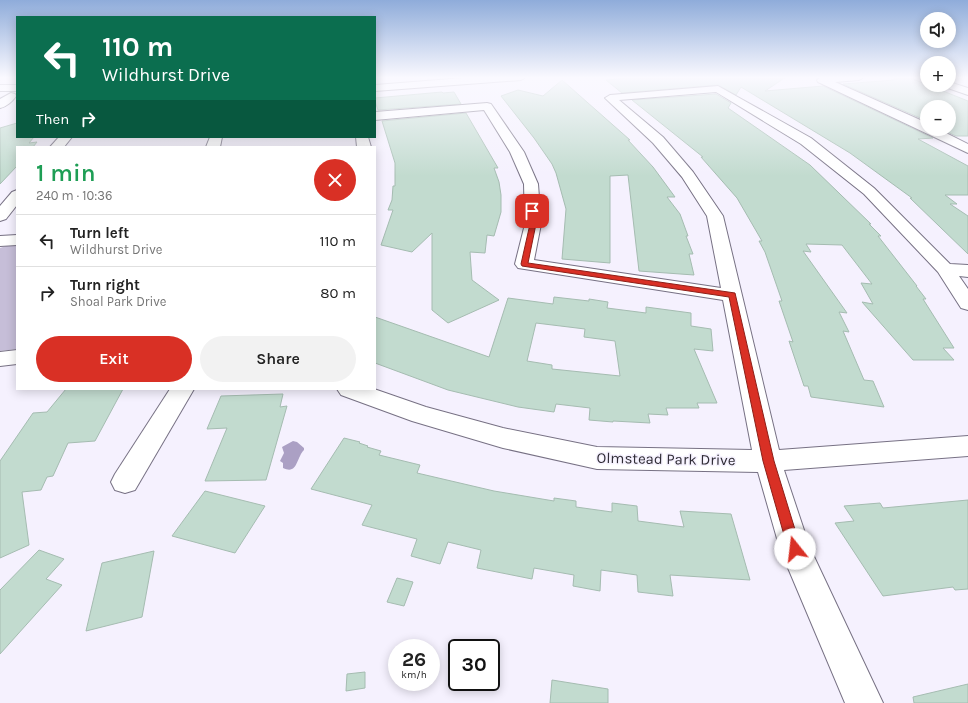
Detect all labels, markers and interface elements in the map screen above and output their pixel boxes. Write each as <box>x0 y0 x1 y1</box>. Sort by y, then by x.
map controls <box>920 12 956 136</box>
button: sound <box>920 12 956 48</box>
text: 110 m <box>102 30 173 63</box>
icon: left <box>36 32 88 84</box>
button: + <box>920 56 956 92</box>
text: Wildhurst Drive <box>102 64 230 86</box>
button: − <box>920 100 956 136</box>
icon: right <box>77 108 99 130</box>
text: Then <box>36 110 69 128</box>
text: 1 min <box>36 159 96 187</box>
button: close <box>314 159 356 201</box>
text: 240 m · 10:36 <box>36 188 112 203</box>
pin <box>515 194 549 228</box>
icon: arrive <box>521 200 543 222</box>
text: Turn left <box>70 224 129 242</box>
icon: left <box>36 230 58 252</box>
text: 110 m <box>320 232 356 250</box>
text: Wildhurst Drive <box>70 242 162 257</box>
text: Turn right <box>70 276 140 294</box>
icon: right <box>36 282 58 304</box>
text: 80 m <box>320 284 356 302</box>
text: Shoal Park Drive <box>70 294 167 309</box>
button: Exit <box>36 336 192 382</box>
button: Share <box>200 336 356 382</box>
street label: Olmstead Park Drive <box>596 449 736 469</box>
position arrow <box>774 528 816 570</box>
speed limit sign: 30 <box>448 639 500 691</box>
text: 26 <box>402 648 426 671</box>
text: km/h <box>401 669 427 681</box>

